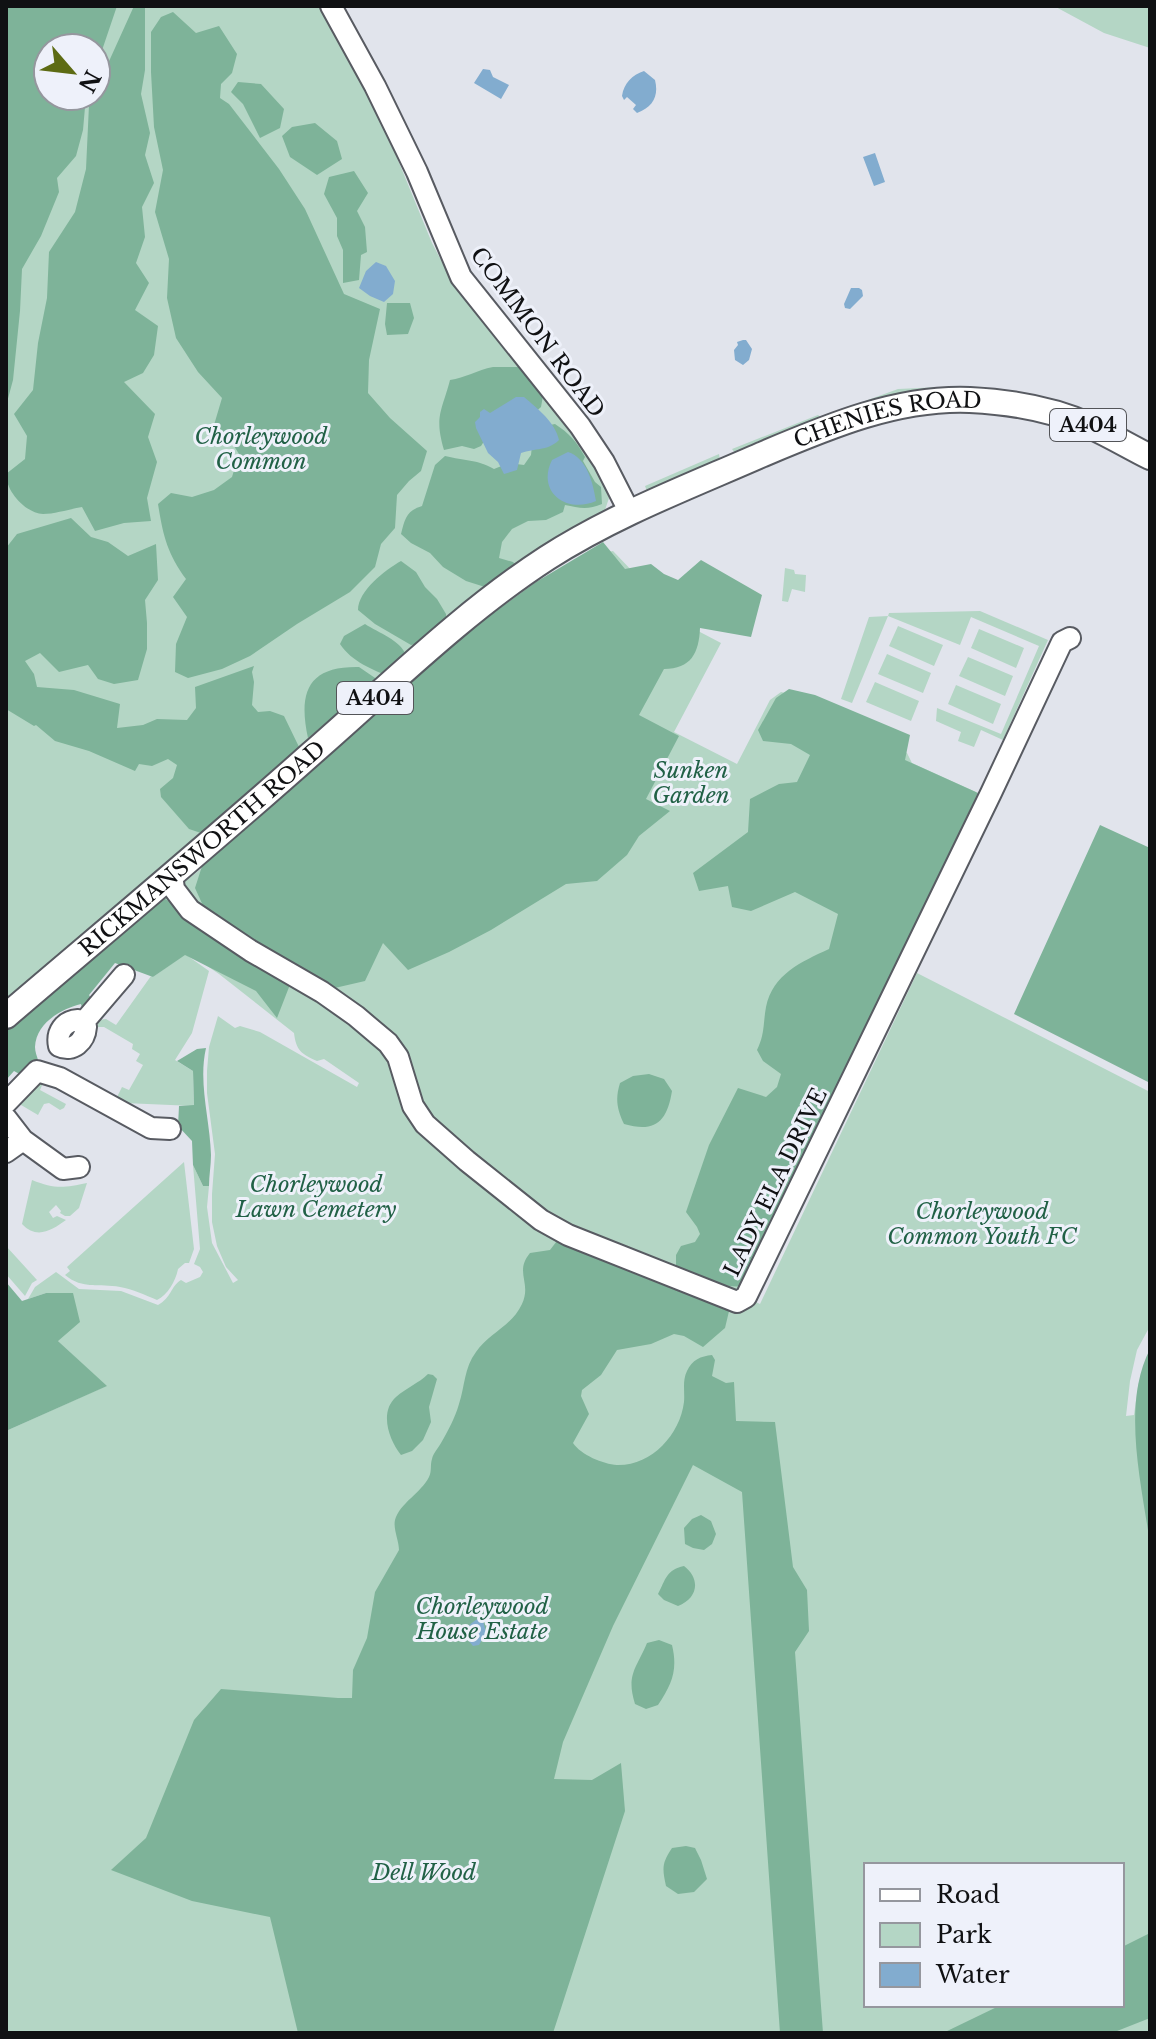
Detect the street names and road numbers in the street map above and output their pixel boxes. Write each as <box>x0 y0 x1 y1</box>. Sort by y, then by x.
street label: COMMON ROAD <box>465 242 610 423</box>
street label: CHENIES ROAD <box>790 387 982 454</box>
road number: A404 <box>1050 409 1126 441</box>
road number: A404 <box>337 682 413 714</box>
street label: RICKMANSWORTH ROAD <box>74 735 331 962</box>
street label: LADY ELA DRIVE <box>718 1084 833 1281</box>

